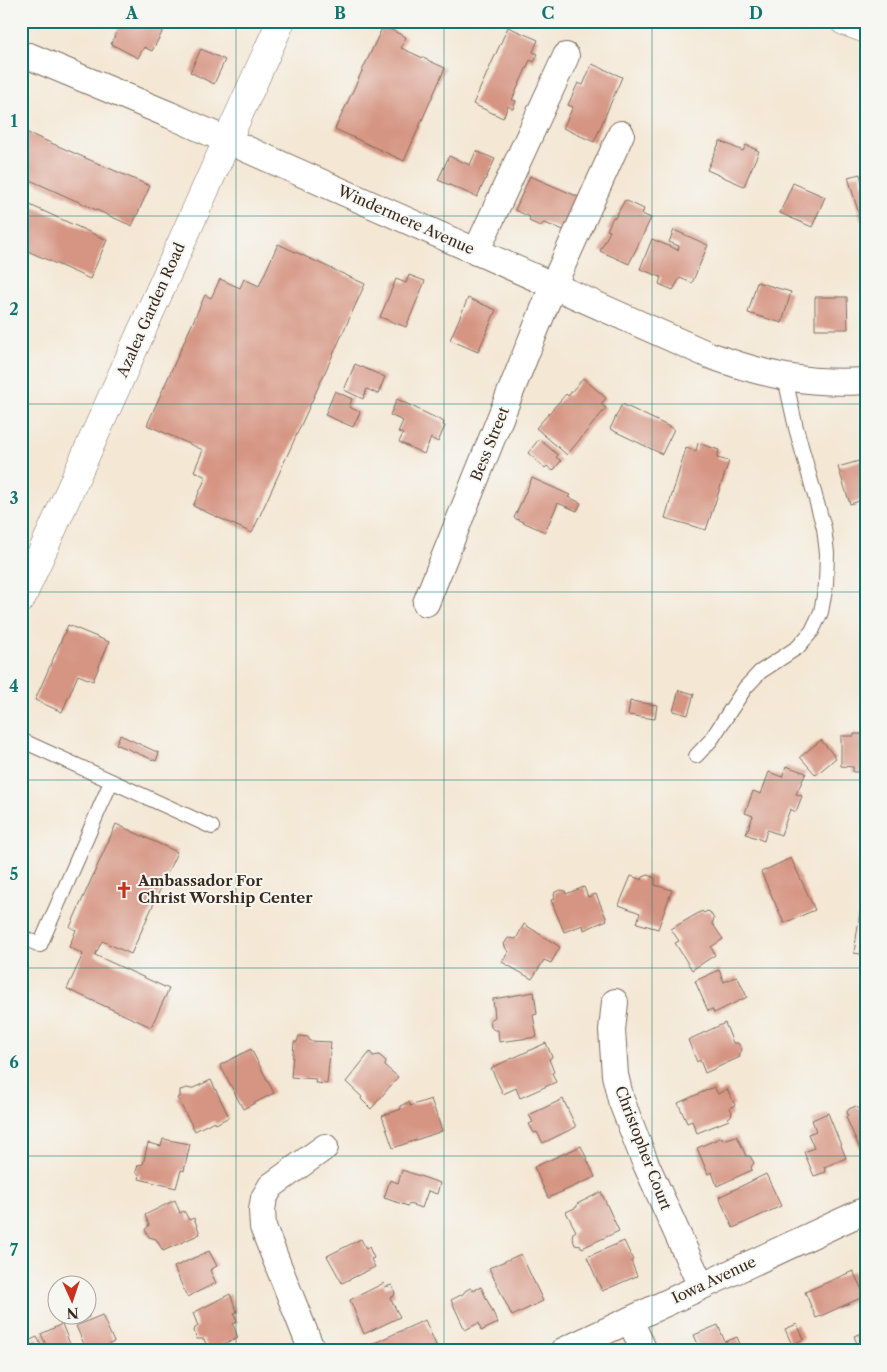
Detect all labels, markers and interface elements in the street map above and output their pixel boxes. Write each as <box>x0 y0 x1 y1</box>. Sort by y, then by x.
text: A <box>125 3 139 23</box>
text: B <box>334 3 346 23</box>
text: C <box>542 3 554 23</box>
text: D <box>749 3 763 23</box>
text: 1 <box>10 111 18 131</box>
street label: Windermere Avenue <box>334 180 478 258</box>
street label: Azalea Garden Road <box>112 239 189 381</box>
text: 2 <box>9 299 19 319</box>
street label: Bess Street <box>466 403 513 484</box>
text: 3 <box>9 488 19 508</box>
text: 4 <box>9 676 19 696</box>
text: 5 <box>10 864 19 884</box>
place label: Ambassador For Christ Worship Center <box>137 871 313 907</box>
church icon: Ambassador For Christ Worship Center <box>114 880 134 900</box>
text: 6 <box>9 1052 19 1072</box>
street label: Christopher Court <box>611 1083 676 1213</box>
text: 7 <box>10 1240 19 1260</box>
street label: Iowa Avenue <box>669 1252 759 1307</box>
north arrow <box>48 1274 98 1324</box>
text: N <box>66 1304 79 1322</box>

